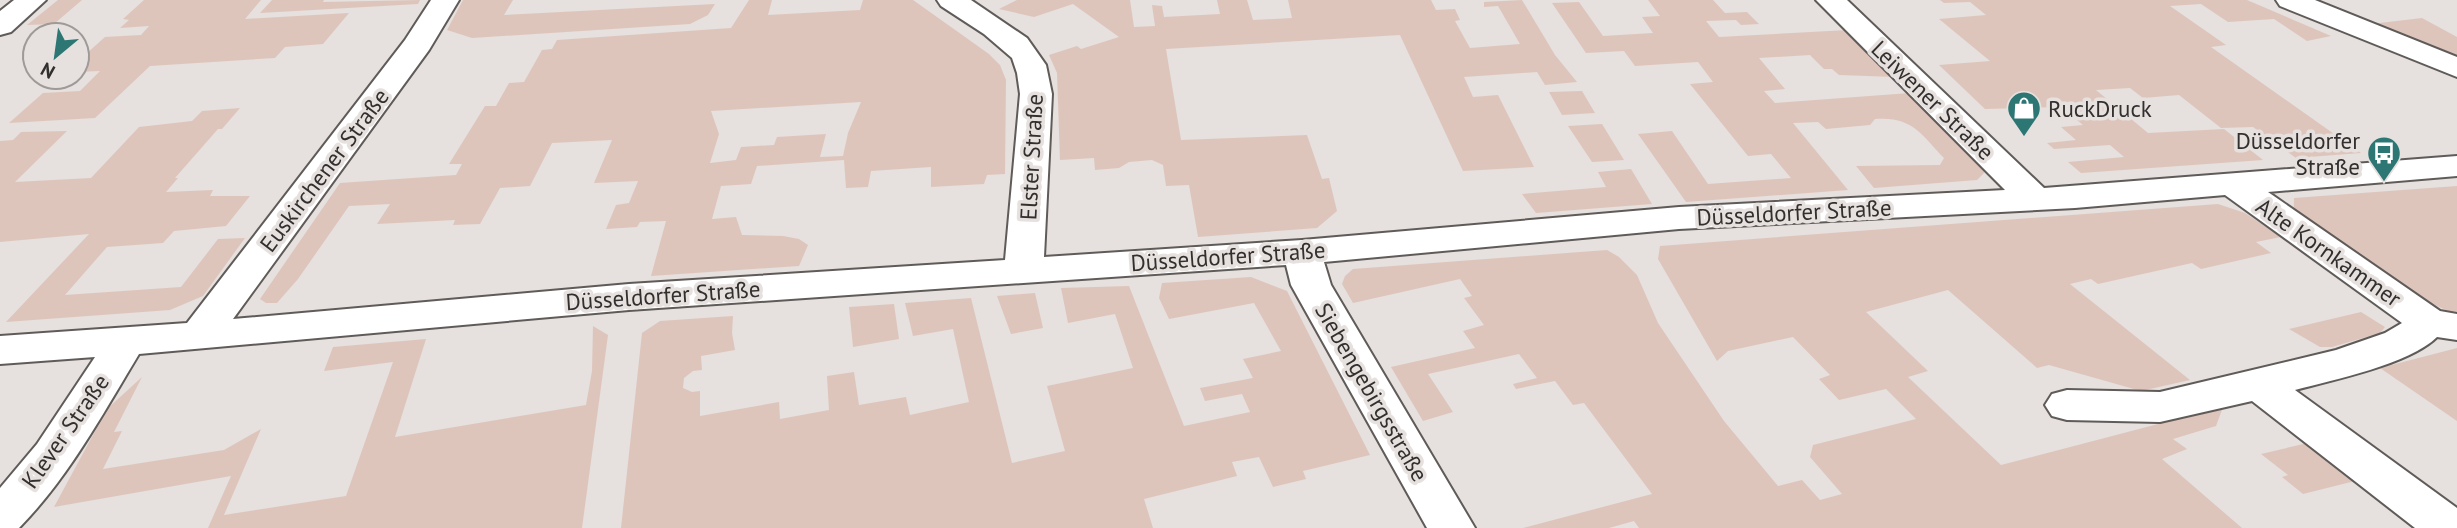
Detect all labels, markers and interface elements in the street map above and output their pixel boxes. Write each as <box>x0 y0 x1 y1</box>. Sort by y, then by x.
north arrow <box>21 21 91 91</box>
street label: Leiwener Straße <box>1866 34 2000 166</box>
text: N <box>36 57 59 84</box>
street label: Euskirchener Straße <box>253 83 395 257</box>
shop icon: RuckDruck <box>2005 89 2043 138</box>
street label: Elster Straße <box>1013 93 1049 221</box>
place label: RuckDruck <box>2048 94 2152 123</box>
place label: Düsseldorfer Straße <box>2236 126 2360 181</box>
bus stop icon: Düsseldorfer Straße <box>2365 134 2403 183</box>
street label: Alte Kornkammer <box>2251 191 2407 313</box>
street label: Düsseldorfer Straße <box>1696 192 1892 232</box>
street label: Düsseldorfer Straße <box>1130 235 1326 277</box>
street label: Düsseldorfer Straße <box>565 274 761 316</box>
street label: Siebengebirgsstraße <box>1309 298 1435 486</box>
street label: Klever Straße <box>15 368 115 494</box>

